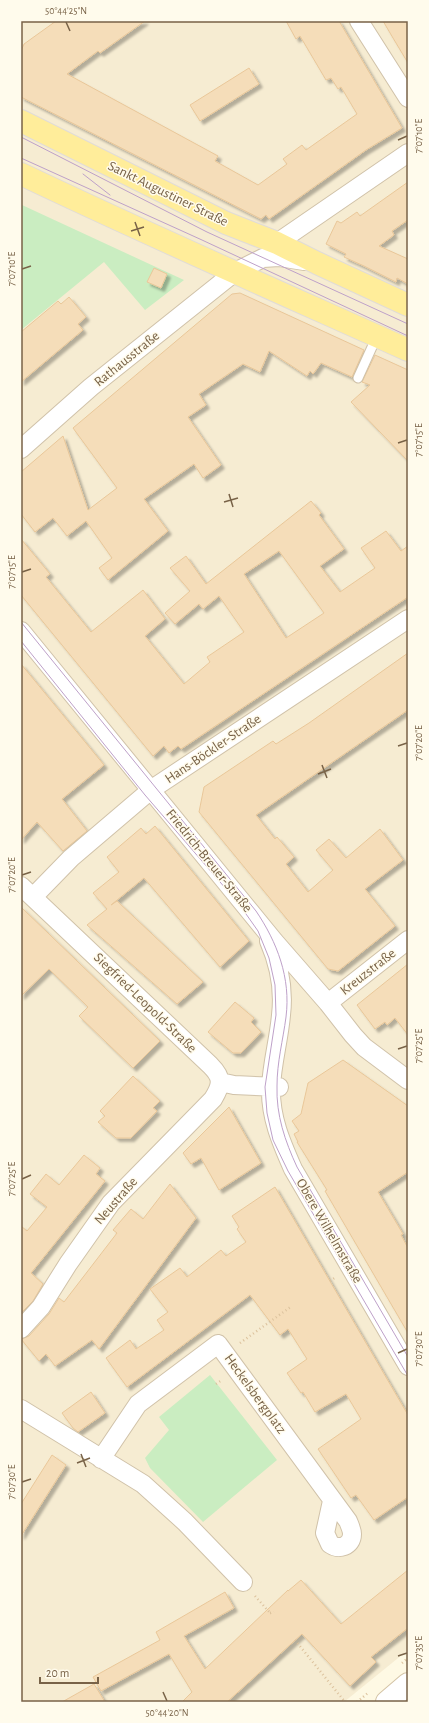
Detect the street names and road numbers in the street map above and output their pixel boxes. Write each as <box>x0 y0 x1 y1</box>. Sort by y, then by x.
street label: Sankt Augustiner Straße <box>106 159 230 229</box>
street label: Rathausstraße <box>92 329 162 389</box>
street label: Hans-Böckler-Straße <box>163 712 263 786</box>
street label: Friedrich-Breuer-Straße <box>163 807 255 915</box>
street label: Kreuzstraße <box>338 946 398 998</box>
street label: Siegfried-Leopold-Straße <box>91 950 199 1056</box>
street label: Neustraße <box>92 1175 140 1227</box>
street label: Obere Wilhelmstraße <box>293 1176 365 1286</box>
street label: Heckelsbergplatz <box>222 1352 289 1437</box>

